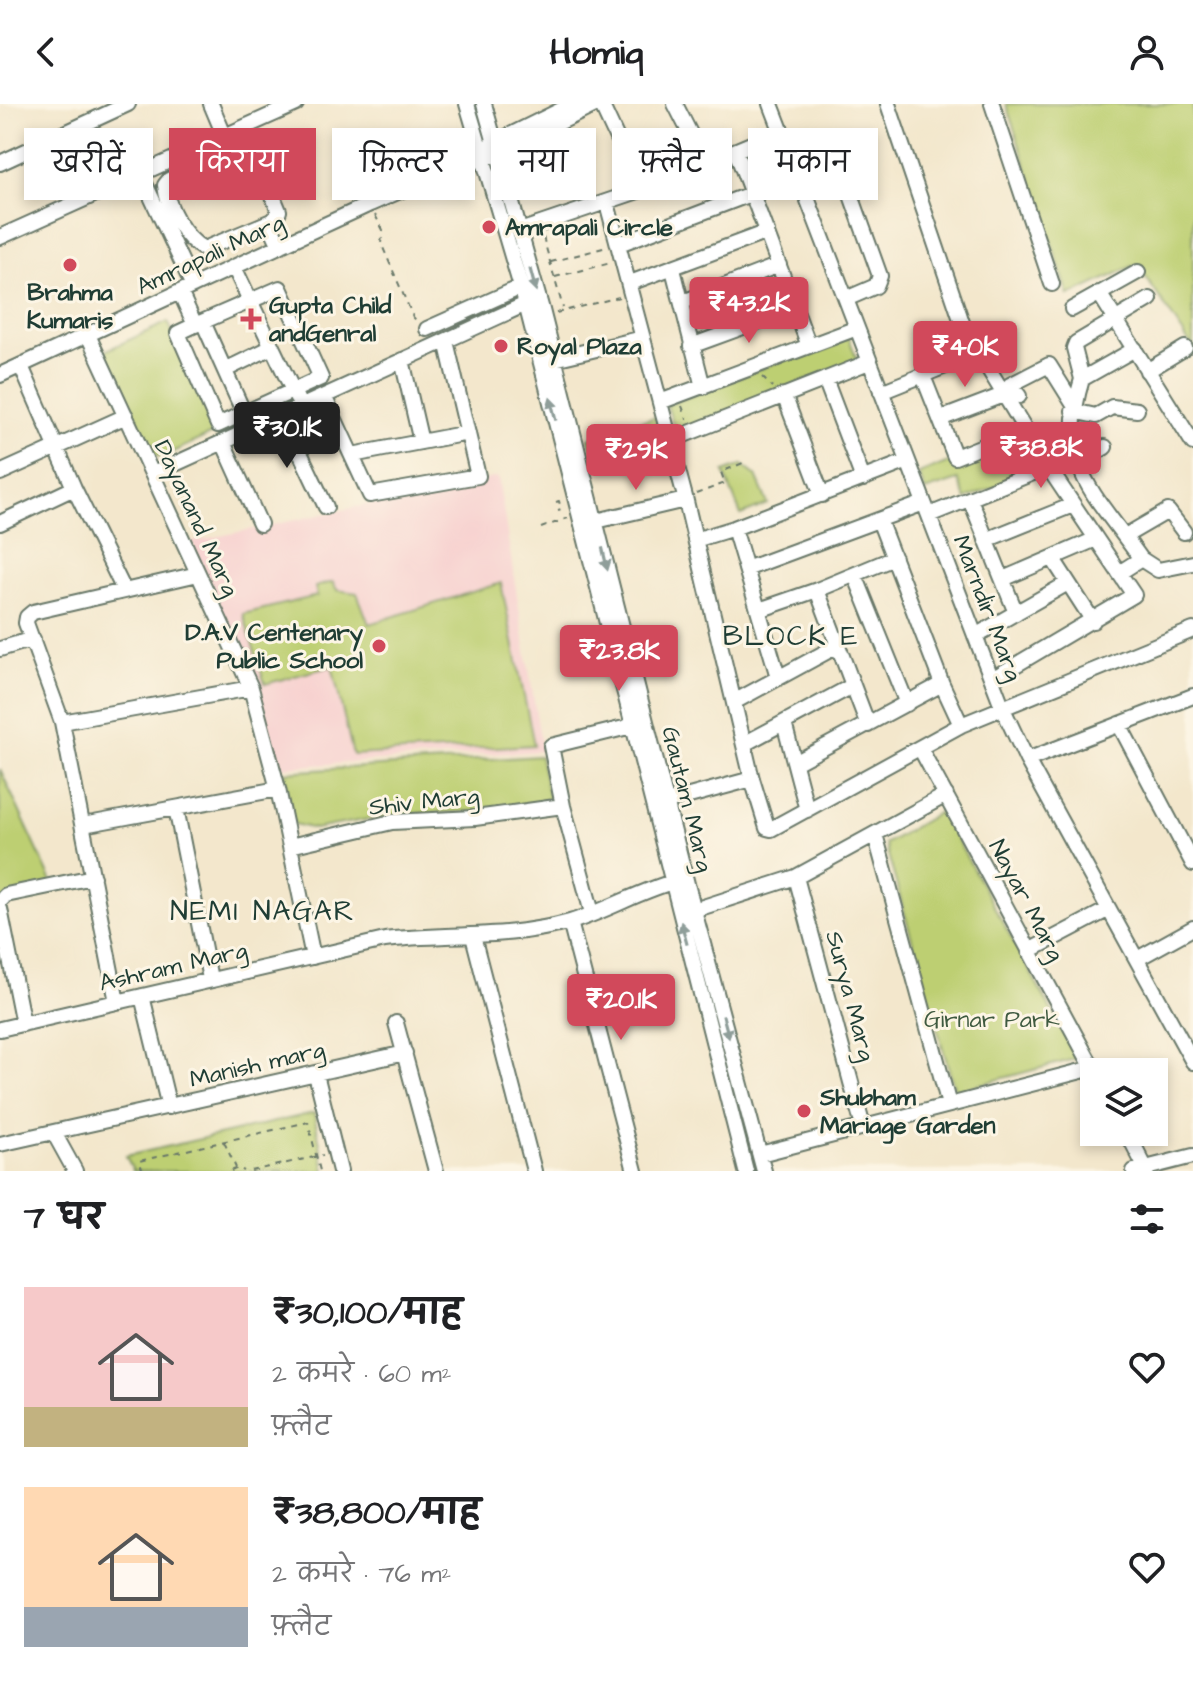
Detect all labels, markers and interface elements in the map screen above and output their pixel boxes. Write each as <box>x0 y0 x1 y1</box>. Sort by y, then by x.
text: Homiq <box>549 27 644 78</box>
icon: back <box>24 30 68 74</box>
icon: person <box>1125 30 1169 74</box>
chip: खरीदें <box>24 128 153 200</box>
chip: किराया <box>169 128 316 200</box>
chip: फ़िल्टर <box>332 128 475 200</box>
chip: नया <box>491 128 596 200</box>
chip: फ़्लैट <box>612 128 732 200</box>
chip: मकान <box>748 128 878 200</box>
street label: Amrapali Marg <box>131 206 290 305</box>
place label: Amrapali Circle <box>505 211 673 245</box>
marker: Amrapali Circle <box>480 218 498 236</box>
marker: Brahma Kumaris <box>61 256 79 274</box>
one-way arrow <box>528 267 540 292</box>
place label: Brahma Kumaris <box>27 276 113 338</box>
pin: ₹43.2K <box>684 277 814 345</box>
text: ₹43.2K <box>707 285 791 321</box>
place label: Gupta Child andGenral <box>268 289 392 351</box>
marker: Gupta Child andGenral <box>240 308 262 330</box>
pin: ₹40K <box>918 321 1012 389</box>
text: ₹40K <box>931 329 999 365</box>
place label: Royal Plaza <box>517 330 643 366</box>
marker: Royal Plaza <box>492 337 510 355</box>
one-way arrow <box>546 396 558 421</box>
pin: ₹30.1K <box>222 402 352 470</box>
text: ₹30.1K <box>252 410 322 446</box>
pin: ₹38.8K <box>976 422 1106 490</box>
pin: ₹29K <box>589 424 683 492</box>
text: ₹38.8K <box>999 430 1083 466</box>
text: ₹29K <box>604 432 668 468</box>
street label: Dayanand Marg <box>144 435 247 603</box>
street label: Marndir Marg <box>943 530 1030 687</box>
one-way arrow <box>599 546 611 571</box>
place label: D.A.V Centenary Public School <box>185 616 364 678</box>
district label: BLOCK E <box>723 617 859 656</box>
pin: ₹23.8K <box>554 625 684 693</box>
text: ₹23.8K <box>578 633 660 669</box>
marker: D.A.V Centenary Public School <box>370 637 388 655</box>
street label: Gautam Marg <box>652 723 722 876</box>
street label: Shiv Marg <box>367 779 481 826</box>
street label: Nayar Marg <box>979 834 1072 968</box>
district label: NEMI NAGAR <box>170 892 356 931</box>
one-way arrow <box>677 920 689 945</box>
street label: Surya Marg <box>815 927 884 1065</box>
street label: Ashram Marg <box>96 933 251 1001</box>
pin: ₹20.1K <box>556 974 686 1042</box>
text: ₹20.1K <box>585 982 657 1018</box>
park label: Girnar Park <box>924 1003 1060 1037</box>
one-way arrow <box>720 1015 732 1040</box>
street label: Manish marg <box>186 1033 328 1098</box>
map controls <box>1080 1058 1168 1146</box>
button: layers <box>1080 1058 1168 1146</box>
place label: Shubham Mariage Garden <box>819 1081 995 1144</box>
marker: Shubham Mariage Garden <box>795 1102 813 1120</box>
text: 7 घर <box>24 1194 104 1242</box>
icon: filters <box>1125 1197 1169 1241</box>
text: ₹30,100/माह <box>272 1289 463 1337</box>
icon: home <box>88 1319 184 1415</box>
icon: heart <box>1125 1345 1169 1389</box>
text: 2 कमरे · 60 m² <box>272 1356 452 1392</box>
text: फ़्लैट <box>272 1409 331 1445</box>
text: ₹38,800/माह <box>272 1489 481 1537</box>
icon: home <box>88 1519 184 1615</box>
icon: heart <box>1125 1545 1169 1589</box>
text: 2 कमरे · 76 m² <box>272 1556 451 1592</box>
text: फ़्लैट <box>272 1609 331 1645</box>

